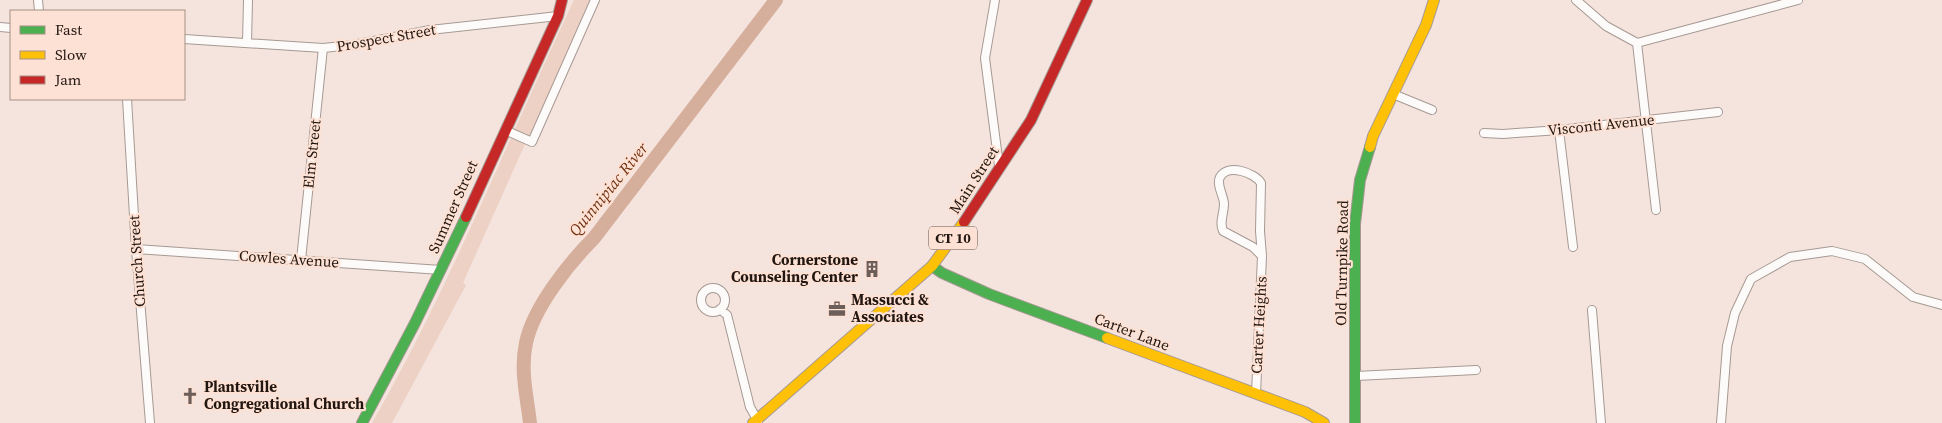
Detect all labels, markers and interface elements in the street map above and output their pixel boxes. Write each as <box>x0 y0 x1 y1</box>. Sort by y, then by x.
legend <box>10 10 185 100</box>
street label: Prospect Street <box>335 18 437 57</box>
text: Fast <box>55 19 82 40</box>
text: Slow <box>55 44 87 65</box>
text: Jam <box>54 69 82 90</box>
street label: Visconti Avenue <box>1546 108 1656 141</box>
street label: Elm Street <box>297 118 326 190</box>
water label: Quinnipiac River <box>563 137 653 240</box>
street label: Main Street <box>944 142 1003 218</box>
street label: Summer Street <box>423 157 482 257</box>
street label: Old Turnpike Road <box>1330 199 1353 326</box>
street label: Church Street <box>123 214 150 308</box>
road number: CT 10 <box>929 227 977 250</box>
street label: Cowles Avenue <box>238 245 340 272</box>
place label: Cornerstone Counseling Center <box>731 249 858 287</box>
building icon: Cornerstone Counseling Center <box>862 259 882 279</box>
street label: Carter Heights <box>1245 276 1272 374</box>
place label: Massucci & Associates <box>851 289 929 327</box>
office icon: Massucci & Associates <box>827 299 847 319</box>
street label: Carter Lane <box>1091 308 1173 356</box>
place label: Plantsville Congregational Church <box>204 376 364 414</box>
church icon: Plantsville Congregational Church <box>180 386 200 406</box>

